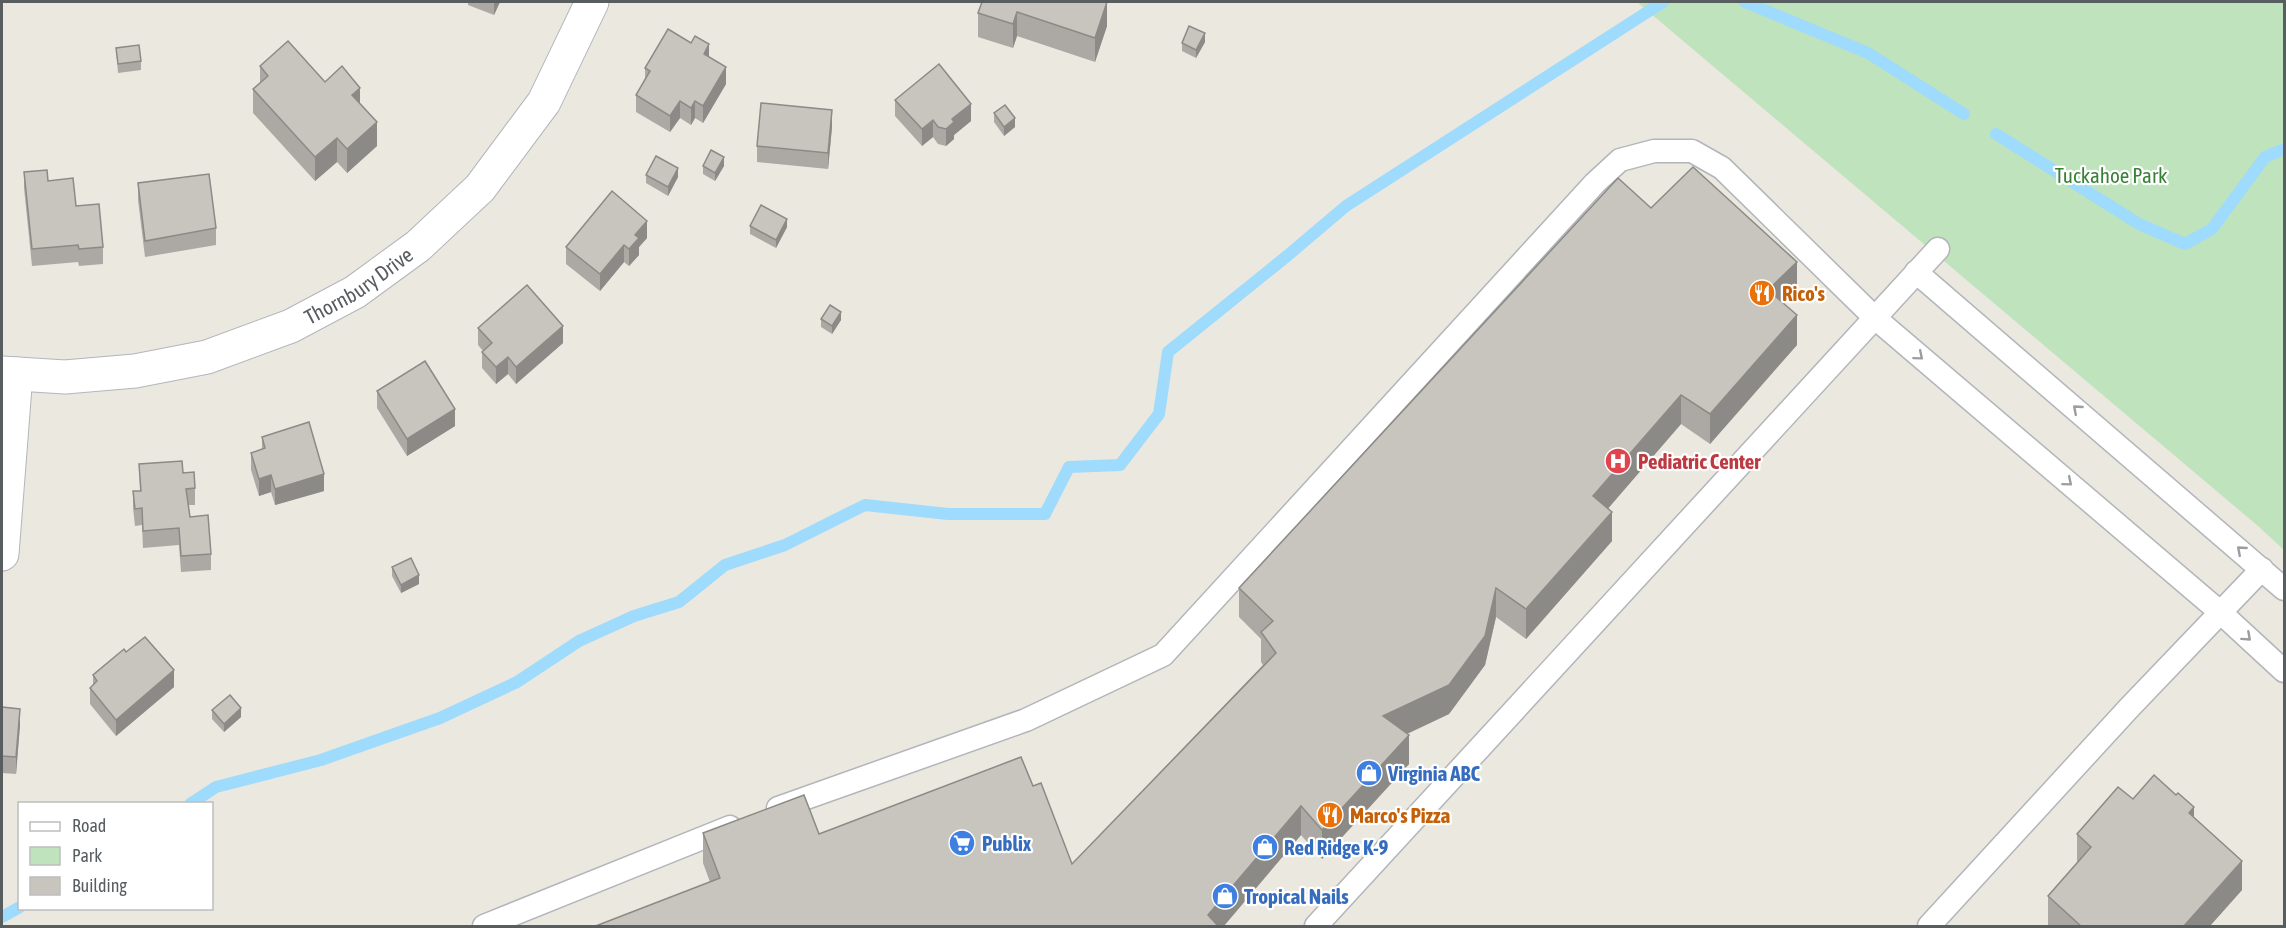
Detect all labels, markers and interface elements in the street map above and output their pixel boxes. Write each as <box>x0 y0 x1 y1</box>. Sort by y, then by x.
park label: Tuckahoe Park <box>2055 163 2167 187</box>
street label: Thornbury Drive <box>300 242 417 329</box>
restaurant icon: Rico's <box>1747 278 1777 308</box>
place label: Rico's <box>1782 281 1826 305</box>
one-way arrow <box>1912 349 1923 360</box>
one-way arrow <box>2073 406 2084 417</box>
hospital icon: Pediatric Center <box>1603 446 1633 476</box>
place label: Pediatric Center <box>1638 449 1761 473</box>
one-way arrow <box>2061 475 2072 486</box>
one-way arrow <box>2237 546 2248 557</box>
one-way arrow <box>2240 630 2251 641</box>
shop icon: Virginia ABC <box>1354 758 1384 788</box>
place label: Virginia ABC <box>1387 761 1480 785</box>
restaurant icon: Marco's Pizza <box>1315 800 1345 830</box>
legend <box>18 802 213 910</box>
place label: Marco's Pizza <box>1350 803 1451 827</box>
text: Road <box>72 815 106 836</box>
supermarket icon: Publix <box>947 828 977 858</box>
place label: Publix <box>982 831 1032 855</box>
shop icon: Red Ridge K-9 <box>1250 832 1280 862</box>
place label: Red Ridge K-9 <box>1284 835 1389 859</box>
text: Park <box>72 845 102 866</box>
text: Building <box>72 875 127 896</box>
shop icon: Tropical Nails <box>1210 881 1240 911</box>
place label: Tropical Nails <box>1244 884 1349 908</box>

